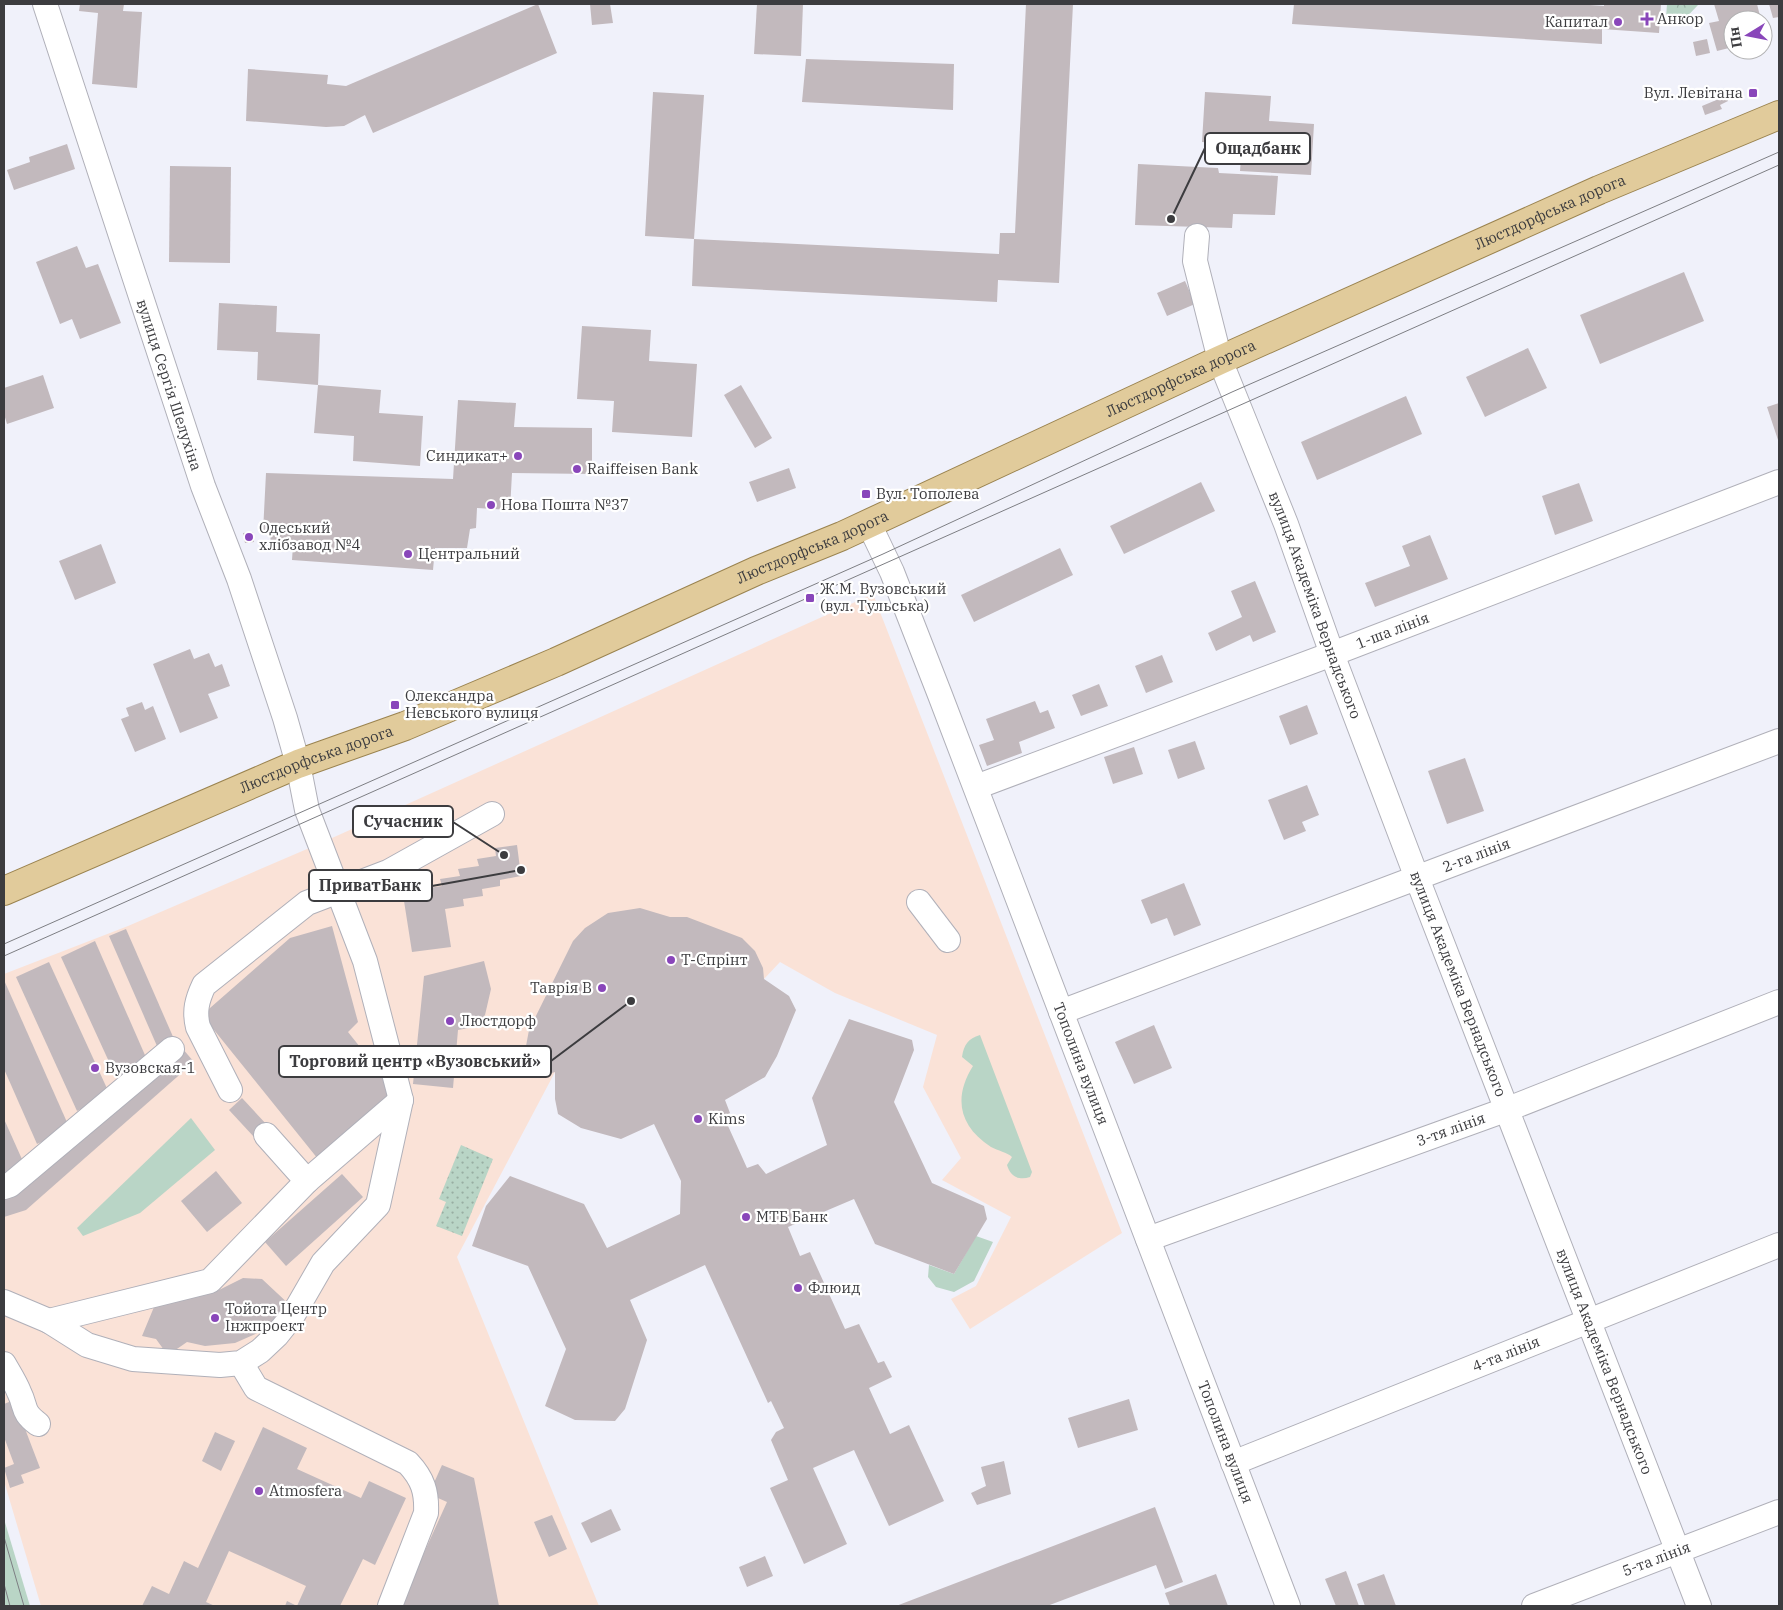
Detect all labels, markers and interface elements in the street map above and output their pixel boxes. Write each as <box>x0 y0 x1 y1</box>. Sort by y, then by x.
place label: Анкор <box>1657 9 1703 28</box>
north arrow <box>1723 10 1773 60</box>
place label: Капитал <box>1545 12 1608 31</box>
marker: Анкор <box>1641 13 1653 25</box>
marker: Капитал <box>1612 16 1624 28</box>
text: Пн <box>1725 25 1746 49</box>
place label: Вул. Левітана <box>1644 83 1743 102</box>
marker: Вул. Левітана <box>1747 87 1759 99</box>
callout: Ощадбанк <box>1205 133 1310 164</box>
text: Ощадбанк <box>1215 138 1301 158</box>
street label: Люстдорфська дорога <box>1471 170 1628 254</box>
street label: вулиця Сергія Шелухіна <box>133 297 206 473</box>
street label: Люстдорфська дорога <box>1102 335 1259 421</box>
place label: Синдикат+ <box>426 446 508 465</box>
marker: Синдикат+ <box>512 450 524 462</box>
place label: Raiffeisen Bank <box>587 459 698 478</box>
marker: Raiffeisen Bank <box>571 463 583 475</box>
place label: Вул. Тополева <box>876 484 980 503</box>
marker: Вул. Тополева <box>860 488 872 500</box>
street label: вулиця Академіка Вернадського <box>1265 488 1366 721</box>
place label: Нова Пошта №37 <box>501 495 629 514</box>
marker: Нова Пошта №37 <box>485 499 497 511</box>
street label: Люстдорфська дорога <box>733 506 891 588</box>
place label: Одеський хлібзавод №4 <box>259 518 360 554</box>
marker: Одеський хлібзавод №4 <box>243 531 255 543</box>
place label: Центральний <box>418 544 520 563</box>
marker: Центральний <box>402 548 414 560</box>
place label: Ж.М. Вузовський (вул. Тульська) <box>820 579 946 615</box>
marker: Ж.М. Вузовський (вул. Тульська) <box>804 592 816 604</box>
street label: 1-ша лінія <box>1353 608 1432 653</box>
place label: Олександра Невського вулиця <box>405 686 539 722</box>
marker: Олександра Невського вулиця <box>389 699 401 711</box>
street label: Люстдорфська дорога <box>236 721 396 797</box>
callout: Сучасник <box>353 806 453 837</box>
text: Сучасник <box>363 811 443 831</box>
street label: 2-га лінія <box>1440 833 1513 876</box>
street label: вулиця Академіка Вернадського <box>1406 868 1511 1099</box>
callout: ПриватБанк <box>309 870 432 901</box>
text: ПриватБанк <box>319 875 421 895</box>
place label: Т-Спрінт <box>681 950 748 969</box>
marker: Т-Спрінт <box>665 954 677 966</box>
place label: Таврія В <box>530 978 592 997</box>
marker: Таврія В <box>596 982 608 994</box>
street label: Тополина вулиця <box>1049 1000 1113 1128</box>
place label: Люстдорф <box>460 1011 536 1030</box>
marker: Люстдорф <box>444 1015 456 1027</box>
callout: Торговий центр «Вузовський» <box>279 1046 551 1077</box>
text: Торговий центр «Вузовський» <box>289 1051 541 1071</box>
place label: Вузовская-1 <box>105 1058 196 1077</box>
marker: Вузовская-1 <box>89 1062 101 1074</box>
street label: 3-тя лінія <box>1414 1108 1488 1150</box>
place label: Kims <box>708 1109 745 1128</box>
marker: Kims <box>692 1113 704 1125</box>
place label: МТБ Банк <box>756 1207 828 1226</box>
marker: МТБ Банк <box>740 1211 752 1223</box>
street label: вулиця Академіка Вернадського <box>1552 1246 1657 1477</box>
place label: Флюид <box>808 1278 860 1297</box>
marker: Флюид <box>792 1282 804 1294</box>
place label: Тойота Центр Інжпроект <box>225 1299 327 1335</box>
marker: Тойота Центр Інжпроект <box>209 1312 221 1324</box>
street label: 4-та лінія <box>1469 1331 1543 1376</box>
street label: Тополина вулиця <box>1194 1378 1258 1506</box>
place label: Atmosfera <box>269 1481 342 1500</box>
marker: Atmosfera <box>253 1485 265 1497</box>
street label: 5-та лінія <box>1619 1537 1693 1580</box>

